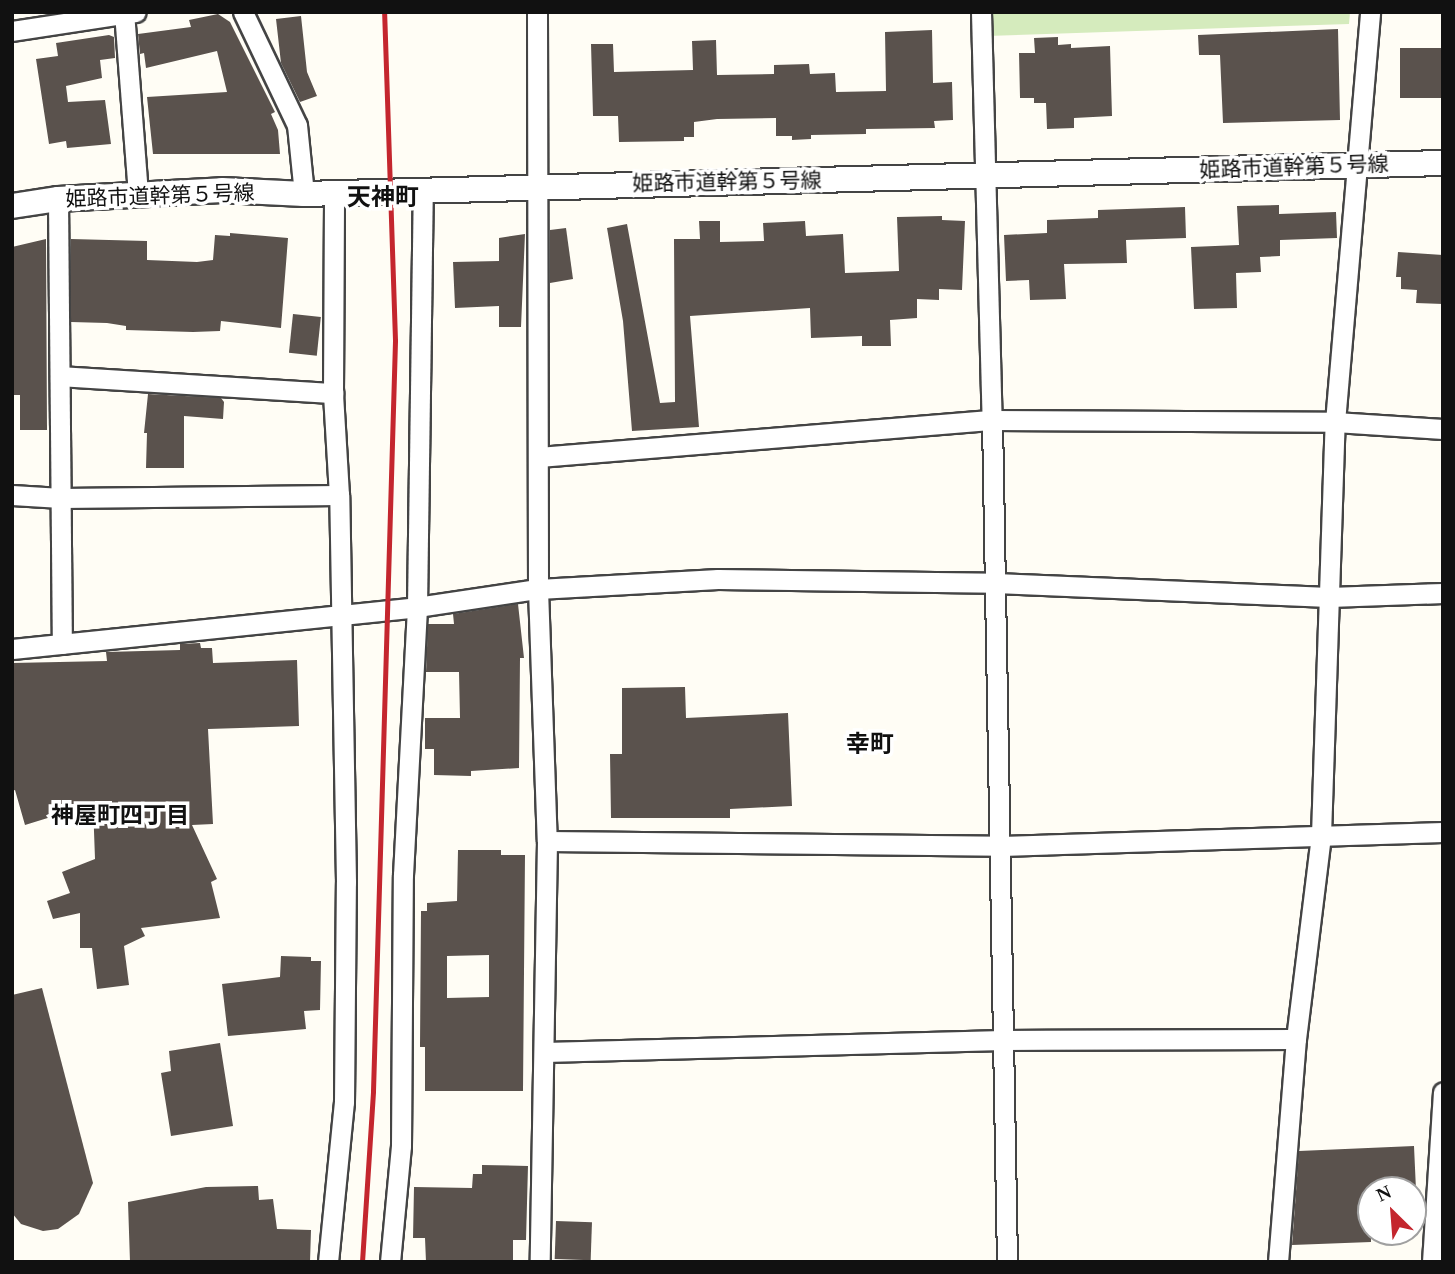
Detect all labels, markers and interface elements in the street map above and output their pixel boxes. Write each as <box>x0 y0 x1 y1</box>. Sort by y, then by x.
street label: 姫路市道幹第５号線 <box>1199 151 1389 183</box>
street label: 姫路市道幹第５号線 <box>632 168 822 196</box>
street label: 姫路市道幹第５号線 <box>65 180 255 212</box>
district label: 天神町 <box>347 184 419 212</box>
district label: 幸町 <box>846 731 894 759</box>
district label: 神屋町四丁目 <box>51 802 189 830</box>
north arrow <box>1357 1176 1427 1246</box>
text: N <box>1373 1181 1394 1206</box>

